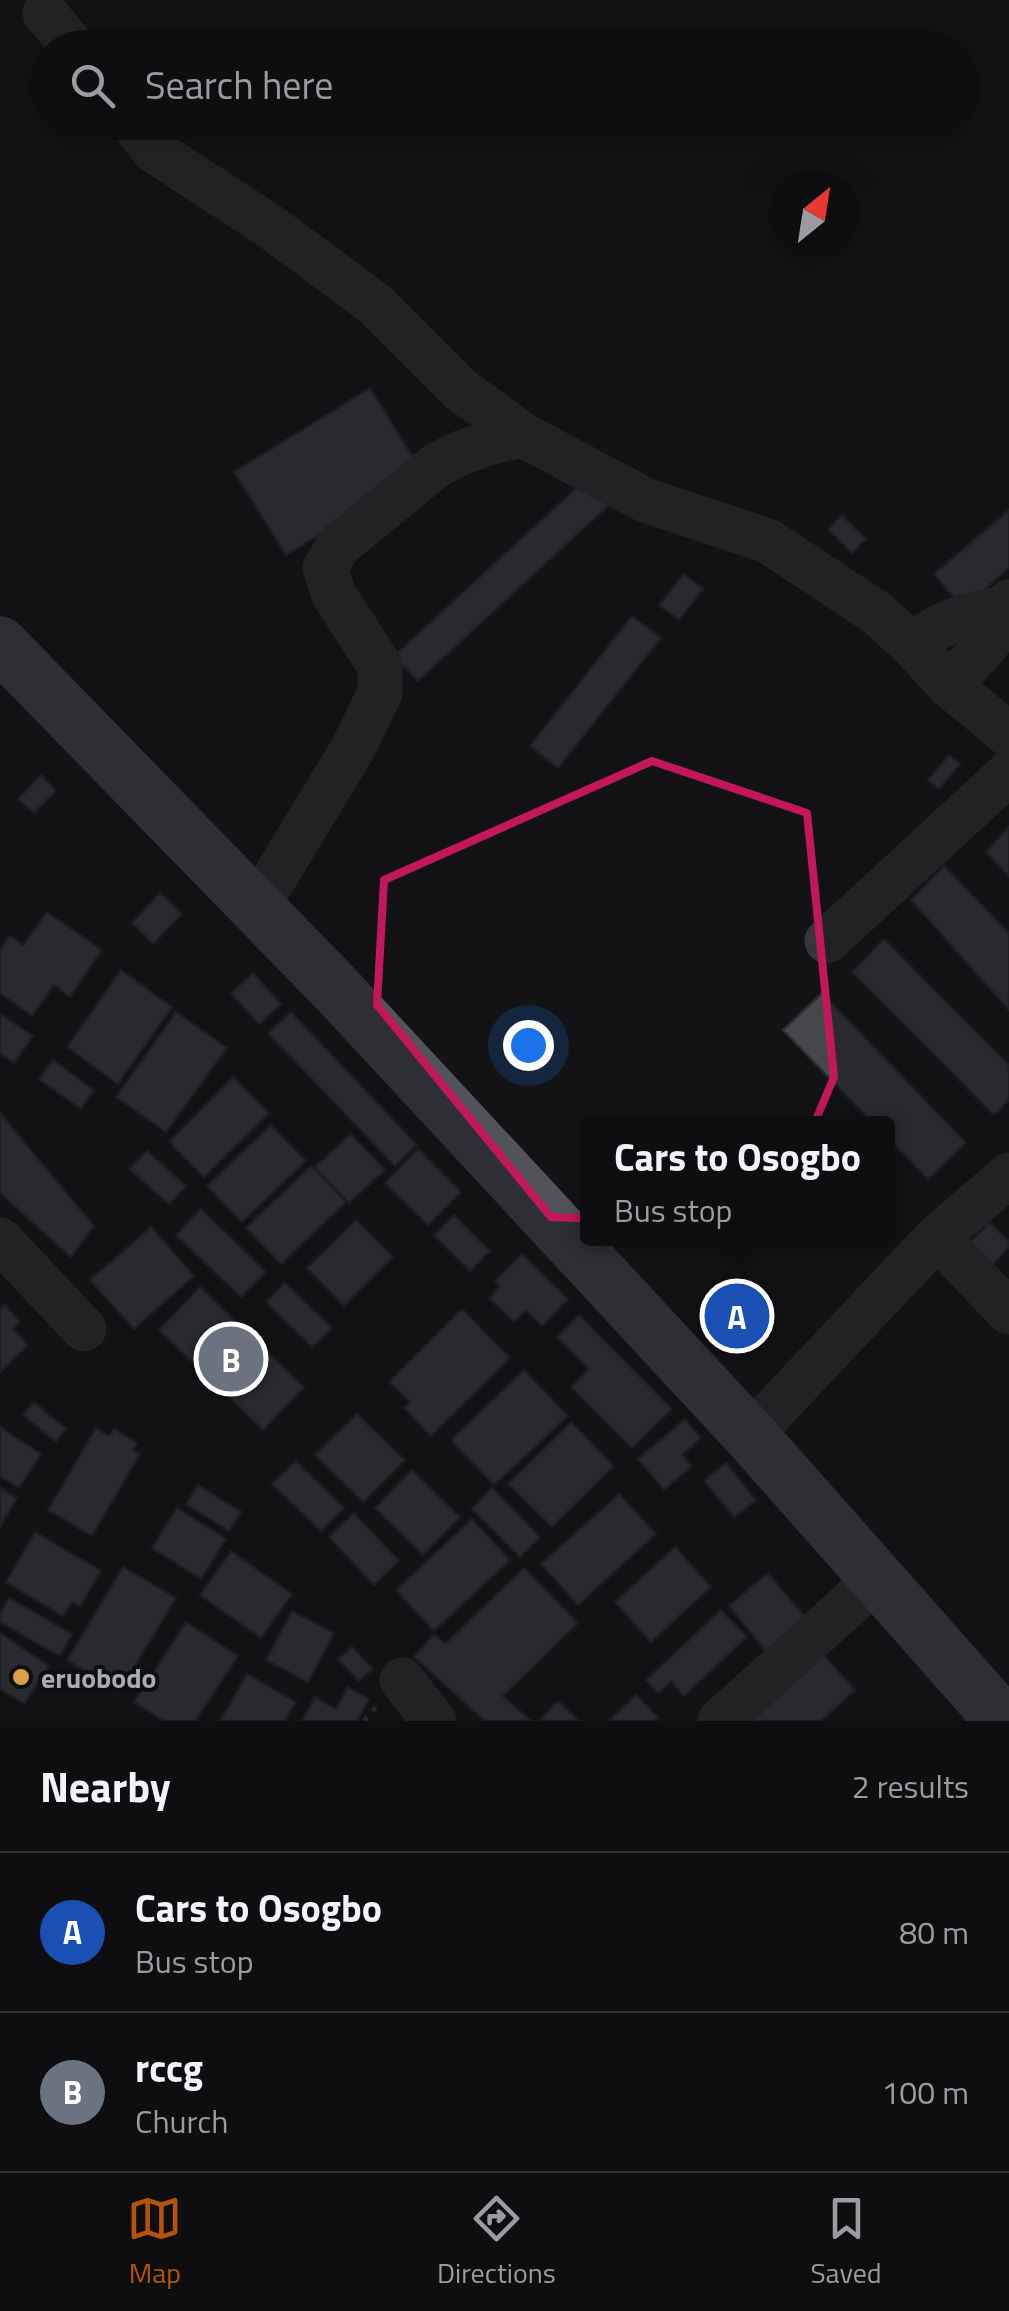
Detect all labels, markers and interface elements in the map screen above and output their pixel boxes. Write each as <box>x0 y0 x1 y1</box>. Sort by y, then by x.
search box <box>30 30 979 140</box>
text: Search here <box>145 56 333 114</box>
icon: search <box>65 58 120 113</box>
north arrow <box>769 170 859 260</box>
your location <box>503 1020 554 1071</box>
popup <box>580 1116 895 1246</box>
text: Cars to Osogbo <box>614 1128 861 1186</box>
text: Bus stop <box>614 1186 732 1234</box>
pin: A <box>704 1278 770 1354</box>
pin: B <box>198 1322 264 1396</box>
place label: eruobodo <box>41 1656 156 1699</box>
marker: eruobodo <box>10 1666 32 1688</box>
text: Nearby <box>40 1754 171 1818</box>
text: 2 results <box>852 1762 969 1810</box>
text: Cars to Osogbo <box>135 1879 382 1937</box>
text: A <box>63 1908 82 1956</box>
text: 80 m <box>899 1908 969 1956</box>
text: Bus stop <box>135 1937 254 1985</box>
text: rccg <box>135 2039 203 2097</box>
text: B <box>63 2068 82 2116</box>
text: 100 m <box>881 2068 969 2116</box>
text: Church <box>135 2097 228 2145</box>
tab: Map <box>127 2191 182 2294</box>
tab: Directions <box>437 2191 556 2294</box>
tab: Saved <box>810 2191 882 2294</box>

